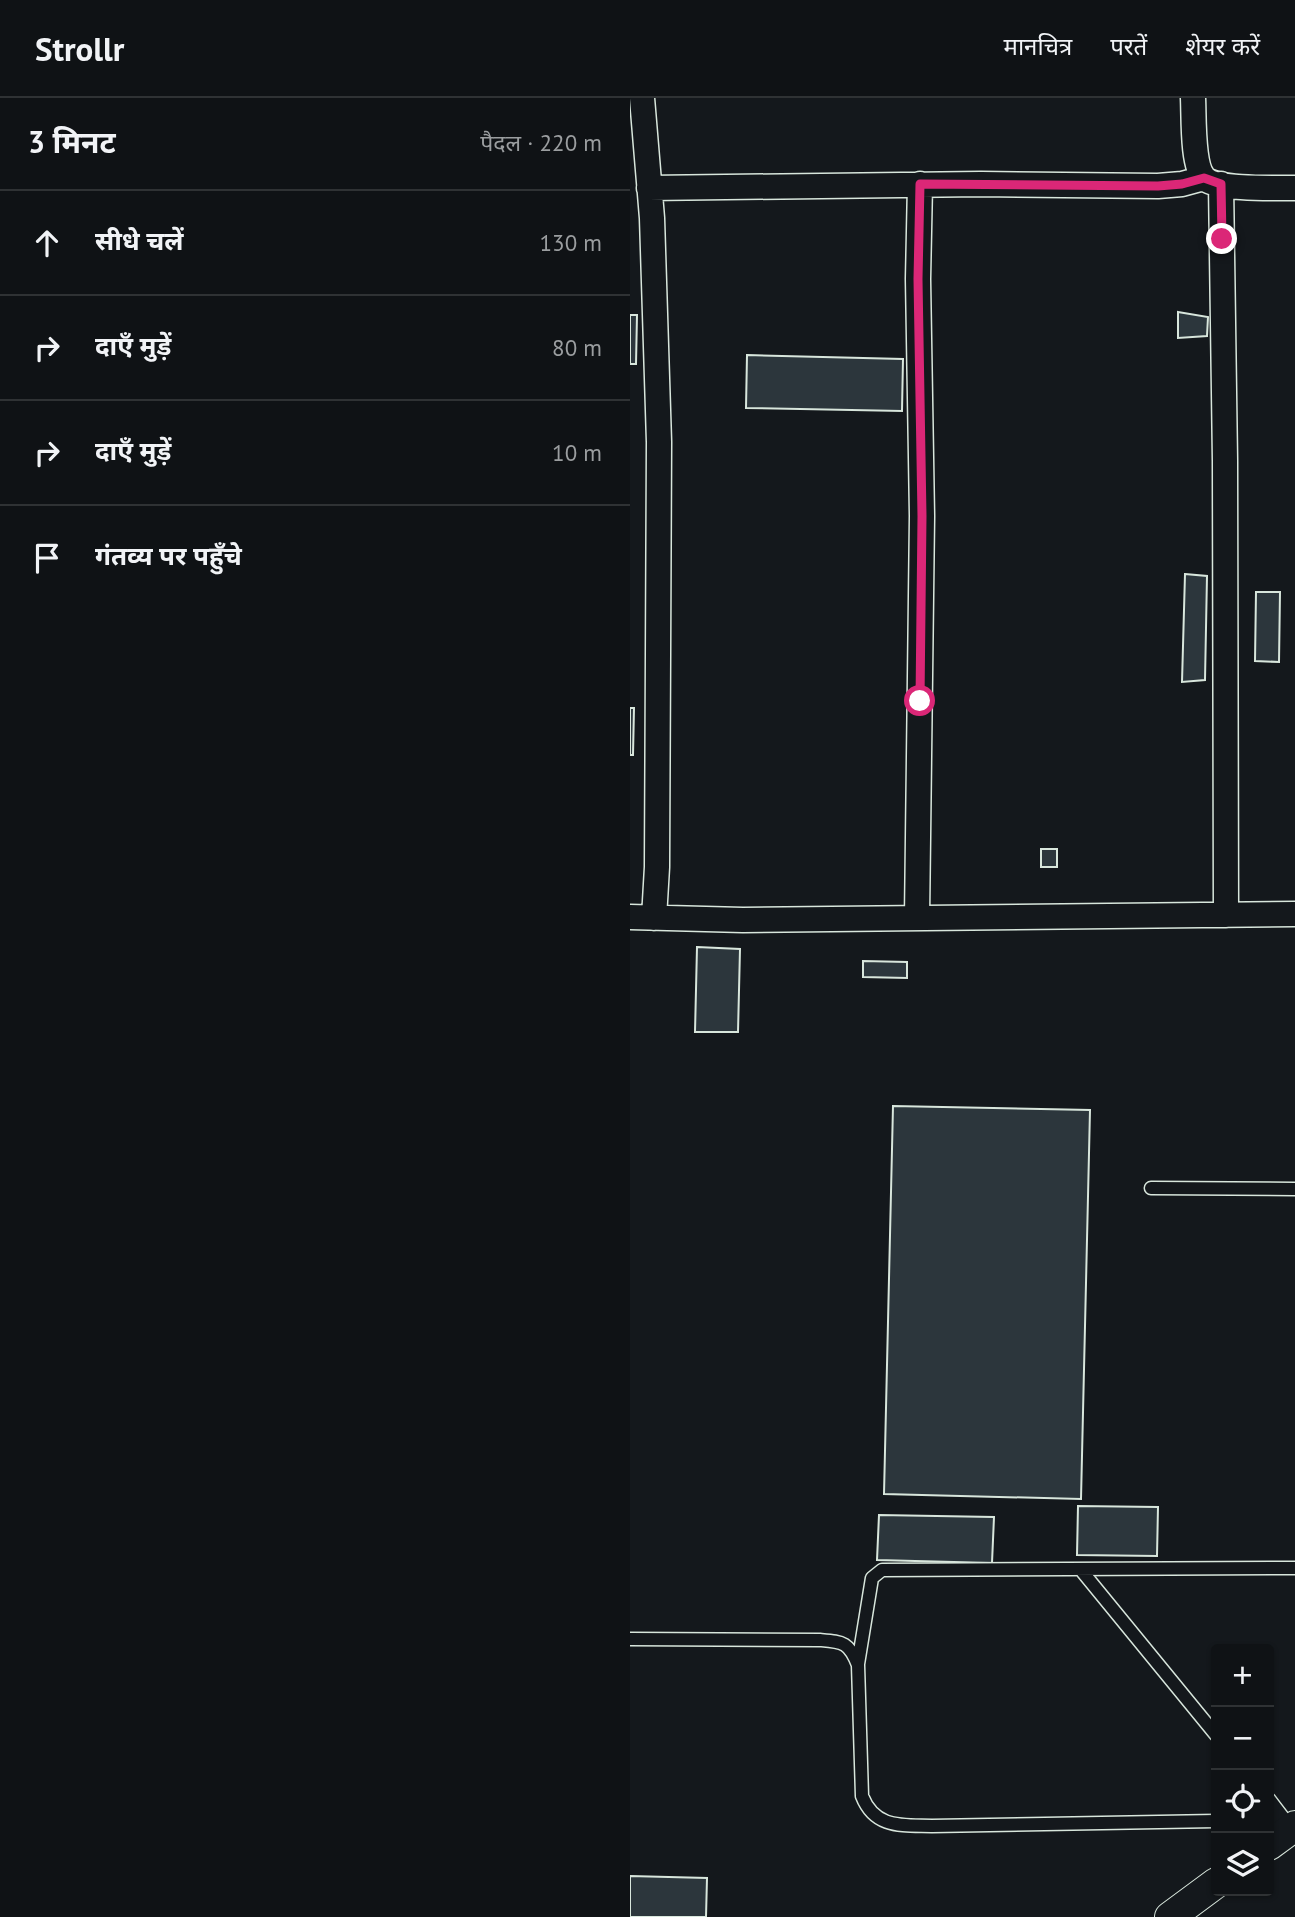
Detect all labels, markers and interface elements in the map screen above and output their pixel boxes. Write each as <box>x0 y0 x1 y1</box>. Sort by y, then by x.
text: Strollr <box>35 27 124 70</box>
text: मानचित्र <box>1004 31 1072 62</box>
text: परतें <box>1110 31 1147 62</box>
text: शेयर करें <box>1185 31 1260 62</box>
text: 3 मिनट <box>28 122 116 161</box>
text: पैदल · 220 m <box>480 128 602 157</box>
route end <box>1206 223 1237 254</box>
icon: ahead <box>28 224 66 262</box>
text: सीधे चलें <box>95 224 184 257</box>
text: 130 m <box>540 228 602 257</box>
icon: right <box>28 329 66 367</box>
text: दाएँ मुड़ें <box>95 329 171 362</box>
text: 80 m <box>552 333 602 362</box>
icon: right <box>28 434 66 472</box>
text: दाएँ मुड़ें <box>95 434 171 467</box>
text: 10 m <box>552 438 602 467</box>
icon: arrive <box>28 539 66 577</box>
text: गंतव्य पर पहुँचे <box>95 539 242 572</box>
route start <box>904 685 935 716</box>
map controls <box>1211 1644 1274 1896</box>
button: + <box>1211 1644 1274 1707</box>
button: − <box>1211 1707 1274 1770</box>
button: locate <box>1211 1770 1274 1833</box>
button: layers <box>1211 1833 1274 1896</box>

